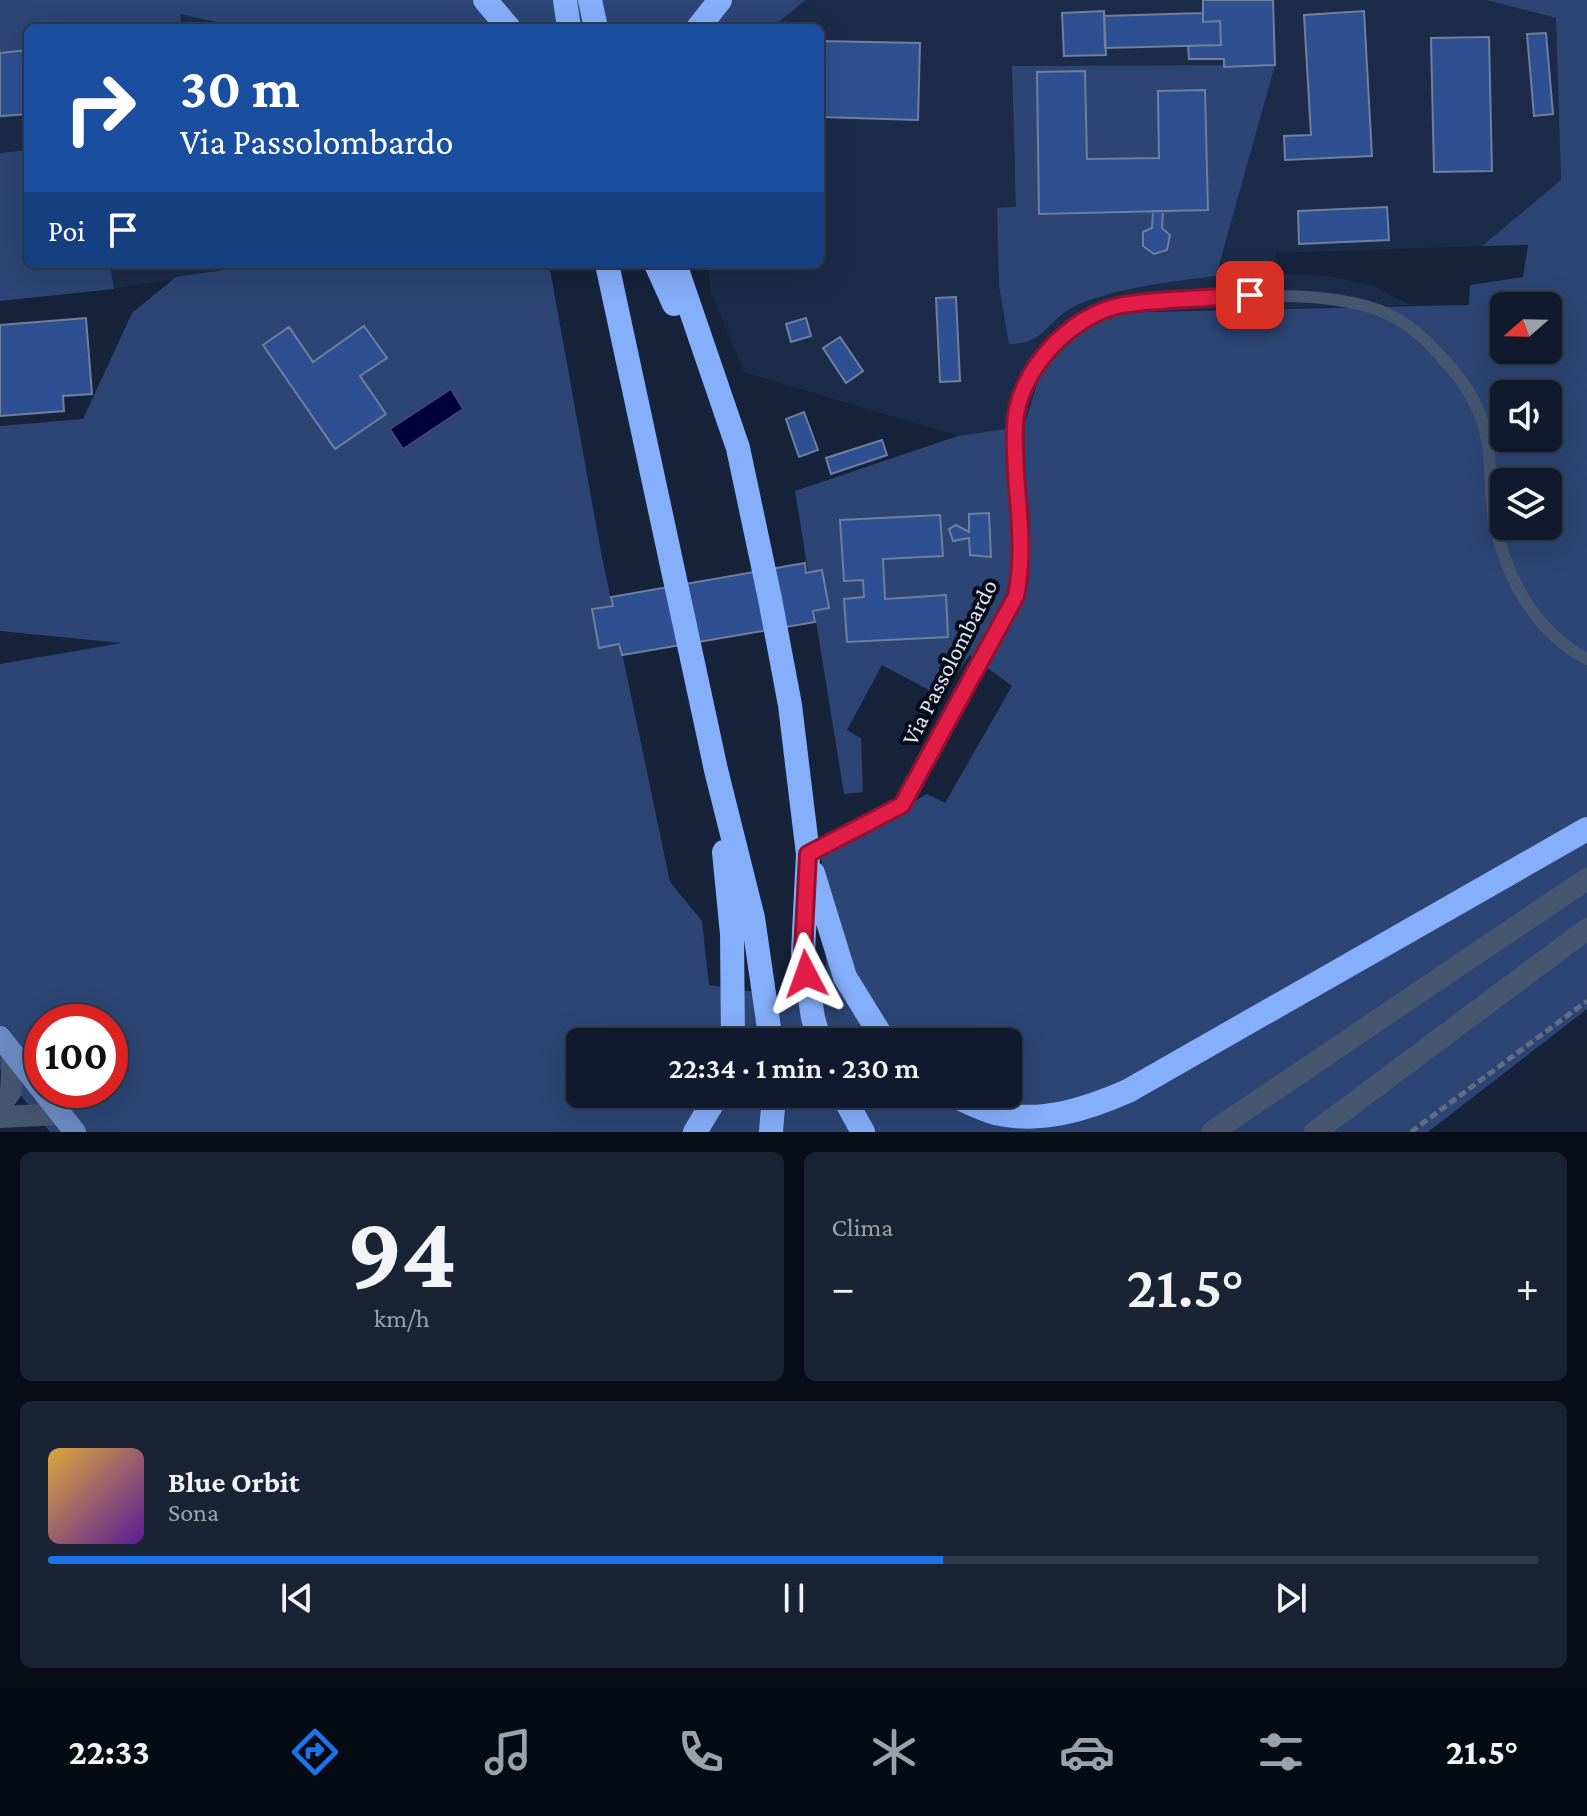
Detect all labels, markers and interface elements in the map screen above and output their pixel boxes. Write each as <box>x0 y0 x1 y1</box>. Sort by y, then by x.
icon: right <box>48 56 152 160</box>
text: 30 m <box>180 57 300 119</box>
text: Via Passolombardo <box>180 122 453 162</box>
icon: arrive <box>101 208 145 252</box>
text: Poi <box>48 214 85 247</box>
pin <box>1216 261 1284 329</box>
icon: arrive <box>1228 273 1272 317</box>
north arrow <box>1490 292 1562 364</box>
map controls <box>1490 292 1562 540</box>
button: sound <box>1490 380 1562 452</box>
button: layers <box>1490 468 1562 540</box>
street label: Via Passolombardo <box>896 575 1002 749</box>
position arrow <box>764 932 848 1016</box>
speed limit sign: 100 <box>24 1004 128 1108</box>
text: 22:34 · 1 min · 230 m <box>668 1051 920 1084</box>
text: 94 <box>346 1194 457 1309</box>
text: Clima <box>832 1213 893 1242</box>
text: 21.5° <box>1127 1253 1244 1320</box>
text: − <box>832 1263 855 1311</box>
text: + <box>1516 1263 1539 1311</box>
text: km/h <box>374 1304 430 1333</box>
text: Blue Orbit <box>168 1465 299 1498</box>
text: Sona <box>168 1498 219 1527</box>
icon: previous <box>275 1576 319 1620</box>
icon: pause <box>772 1576 816 1620</box>
icon: next <box>1269 1576 1313 1620</box>
icon: directions <box>287 1724 343 1780</box>
icon: music <box>480 1724 536 1780</box>
icon: phone <box>673 1724 729 1780</box>
icon: climate <box>866 1724 922 1780</box>
icon: car <box>1059 1724 1115 1780</box>
icon: filters <box>1253 1724 1309 1780</box>
text: 22:33 <box>69 1732 150 1772</box>
text: 21.5° <box>1446 1732 1518 1772</box>

